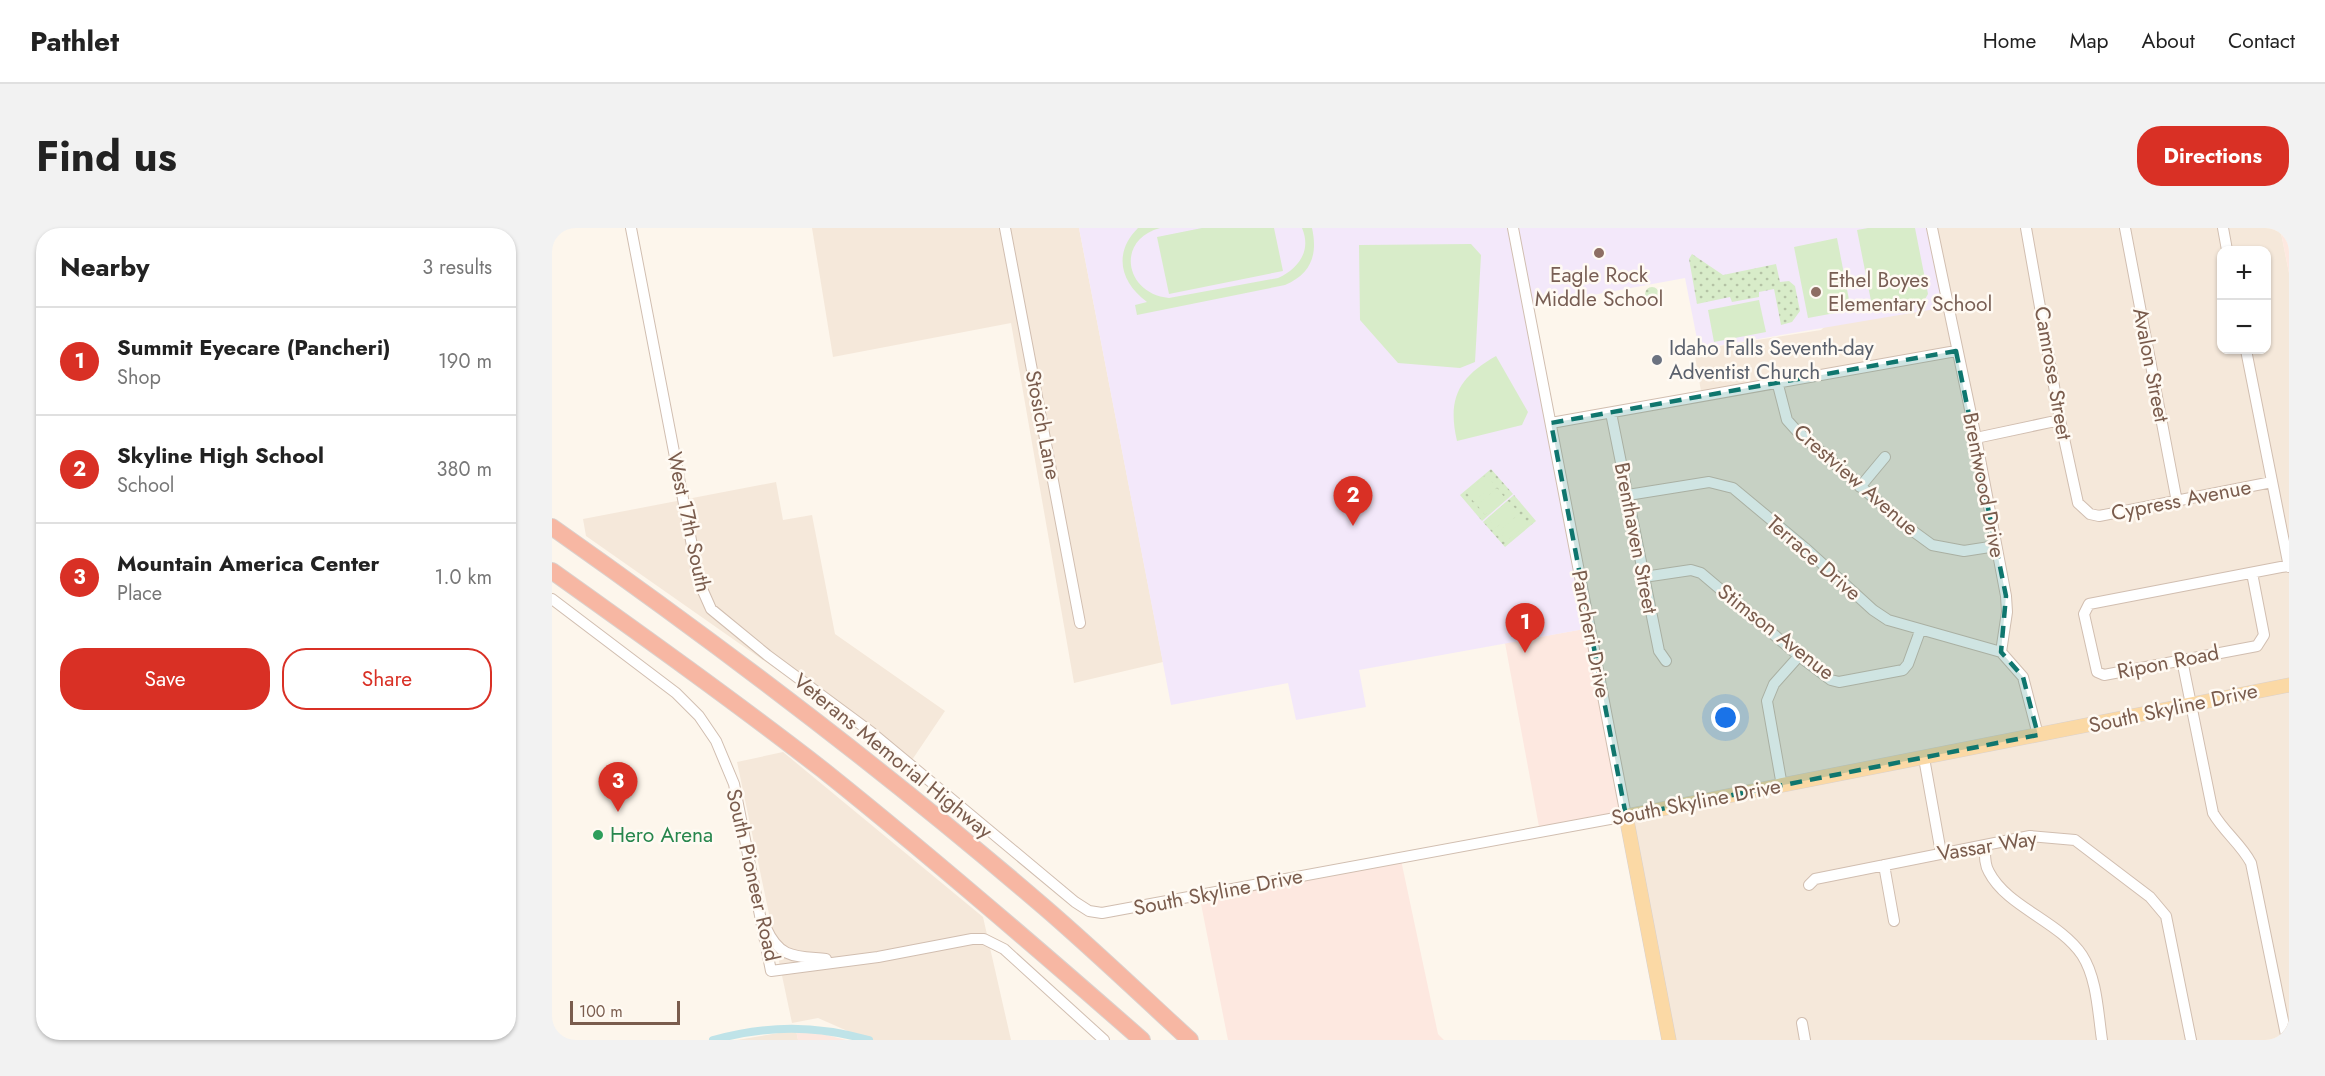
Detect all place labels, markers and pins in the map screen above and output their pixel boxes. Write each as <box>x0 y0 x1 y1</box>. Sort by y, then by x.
marker: Eagle Rock Middle School <box>1592 246 1606 260</box>
place label: Eagle Rock Middle School <box>1535 260 1663 314</box>
place label: Ethel Boyes Elementary School <box>1828 265 1992 319</box>
marker: Ethel Boyes Elementary School <box>1809 285 1823 299</box>
place label: Idaho Falls Seventh-day Adventist Church <box>1669 333 1875 387</box>
marker: Idaho Falls Seventh-day Adventist Church <box>1650 353 1664 367</box>
pin: 2 <box>1334 476 1372 526</box>
pin: 1 <box>1506 604 1544 653</box>
pin: 3 <box>598 762 638 812</box>
place label: Hero Arena <box>610 820 713 850</box>
marker: Hero Arena <box>591 828 605 842</box>

